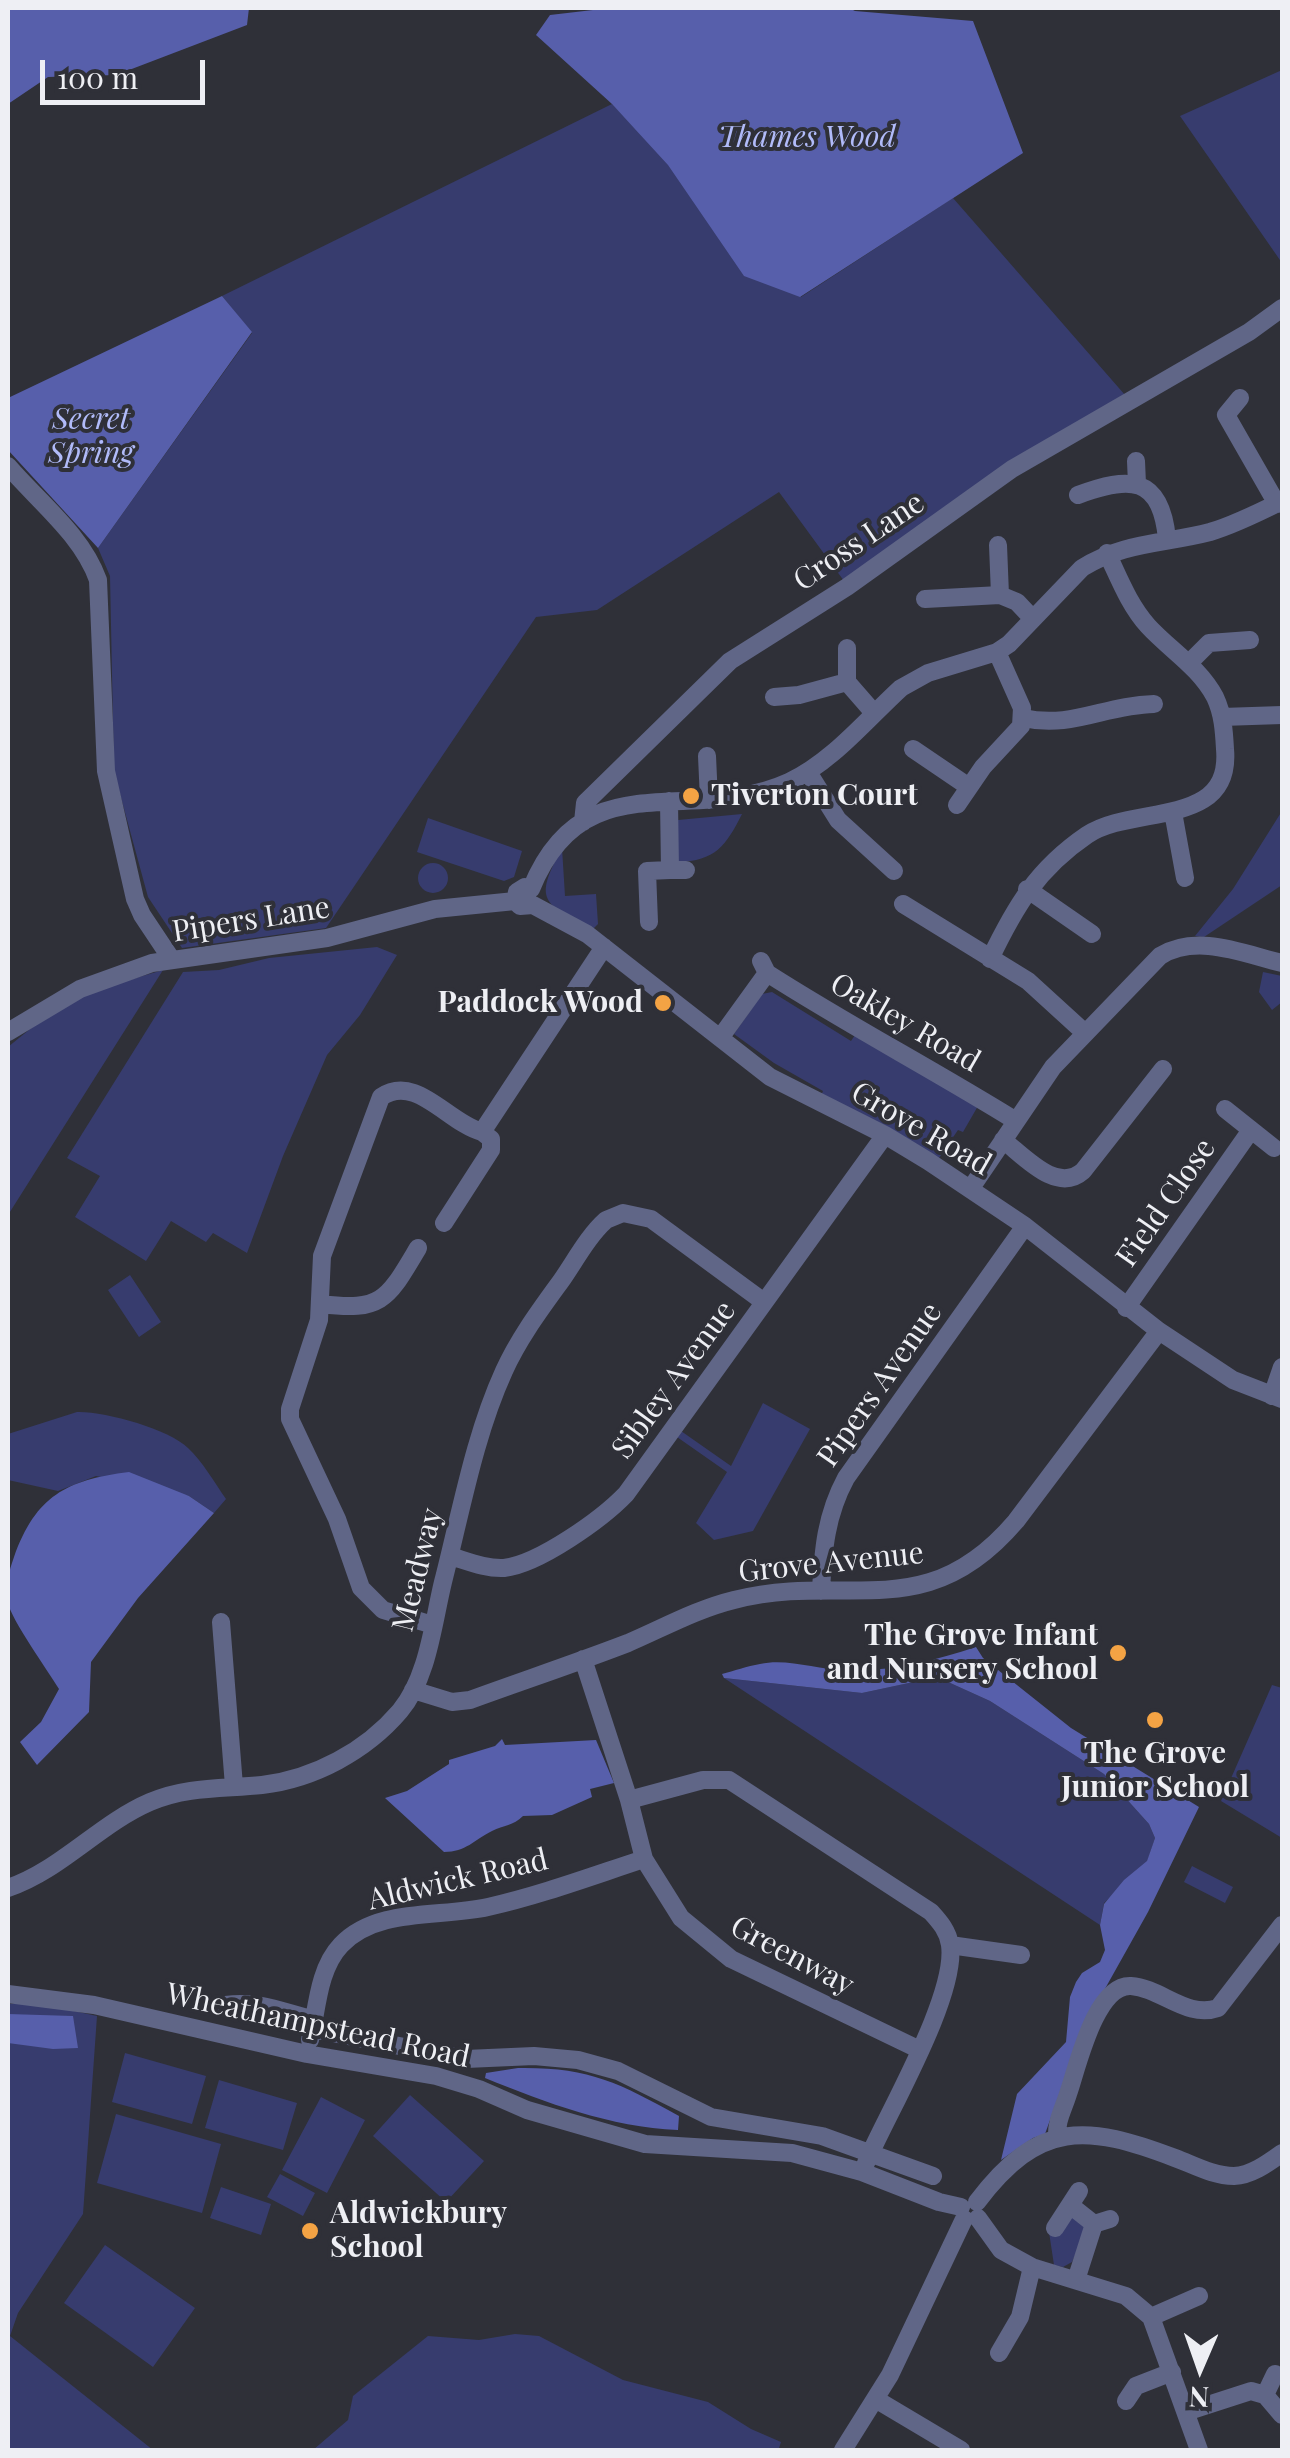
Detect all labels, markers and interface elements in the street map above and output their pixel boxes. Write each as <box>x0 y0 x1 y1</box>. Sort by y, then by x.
scale bar <box>45 40 210 102</box>
text: 100 m <box>57 57 138 97</box>
park label: Thames Wood <box>718 120 896 156</box>
park label: Secret Spring <box>48 402 134 472</box>
street label: Cross Lane <box>787 485 931 599</box>
place label: Tiverton Court <box>711 778 918 814</box>
marker: Tiverton Court <box>680 785 702 807</box>
street label: Pipers Lane <box>170 890 332 950</box>
street label: Oakley Road <box>824 966 986 1080</box>
place label: Paddock Wood <box>438 985 643 1021</box>
marker: Paddock Wood <box>652 992 674 1014</box>
street label: Grove Road <box>845 1075 997 1183</box>
street label: Field Close <box>1109 1132 1223 1274</box>
street label: Sibley Avenue <box>605 1294 743 1466</box>
street label: Pipers Avenue <box>810 1296 950 1474</box>
street label: Meadway <box>385 1505 451 1635</box>
street label: Grove Avenue <box>737 1535 925 1591</box>
place label: The Grove Infant and Nursery School <box>827 1618 1098 1688</box>
marker: The Grove Infant and Nursery School <box>1107 1642 1129 1664</box>
marker: The Grove Junior School <box>1144 1709 1166 1731</box>
place label: The Grove Junior School <box>1061 1736 1249 1806</box>
street label: Aldwick Road <box>365 1842 551 1918</box>
street label: Greenway <box>724 1909 860 2003</box>
street label: Wheathampstead Road <box>163 1976 473 2076</box>
place label: Aldwickbury School <box>330 2196 507 2266</box>
marker: Aldwickbury School <box>299 2220 321 2242</box>
north arrow <box>1150 2318 1250 2418</box>
text: N <box>1188 2380 1210 2417</box>

